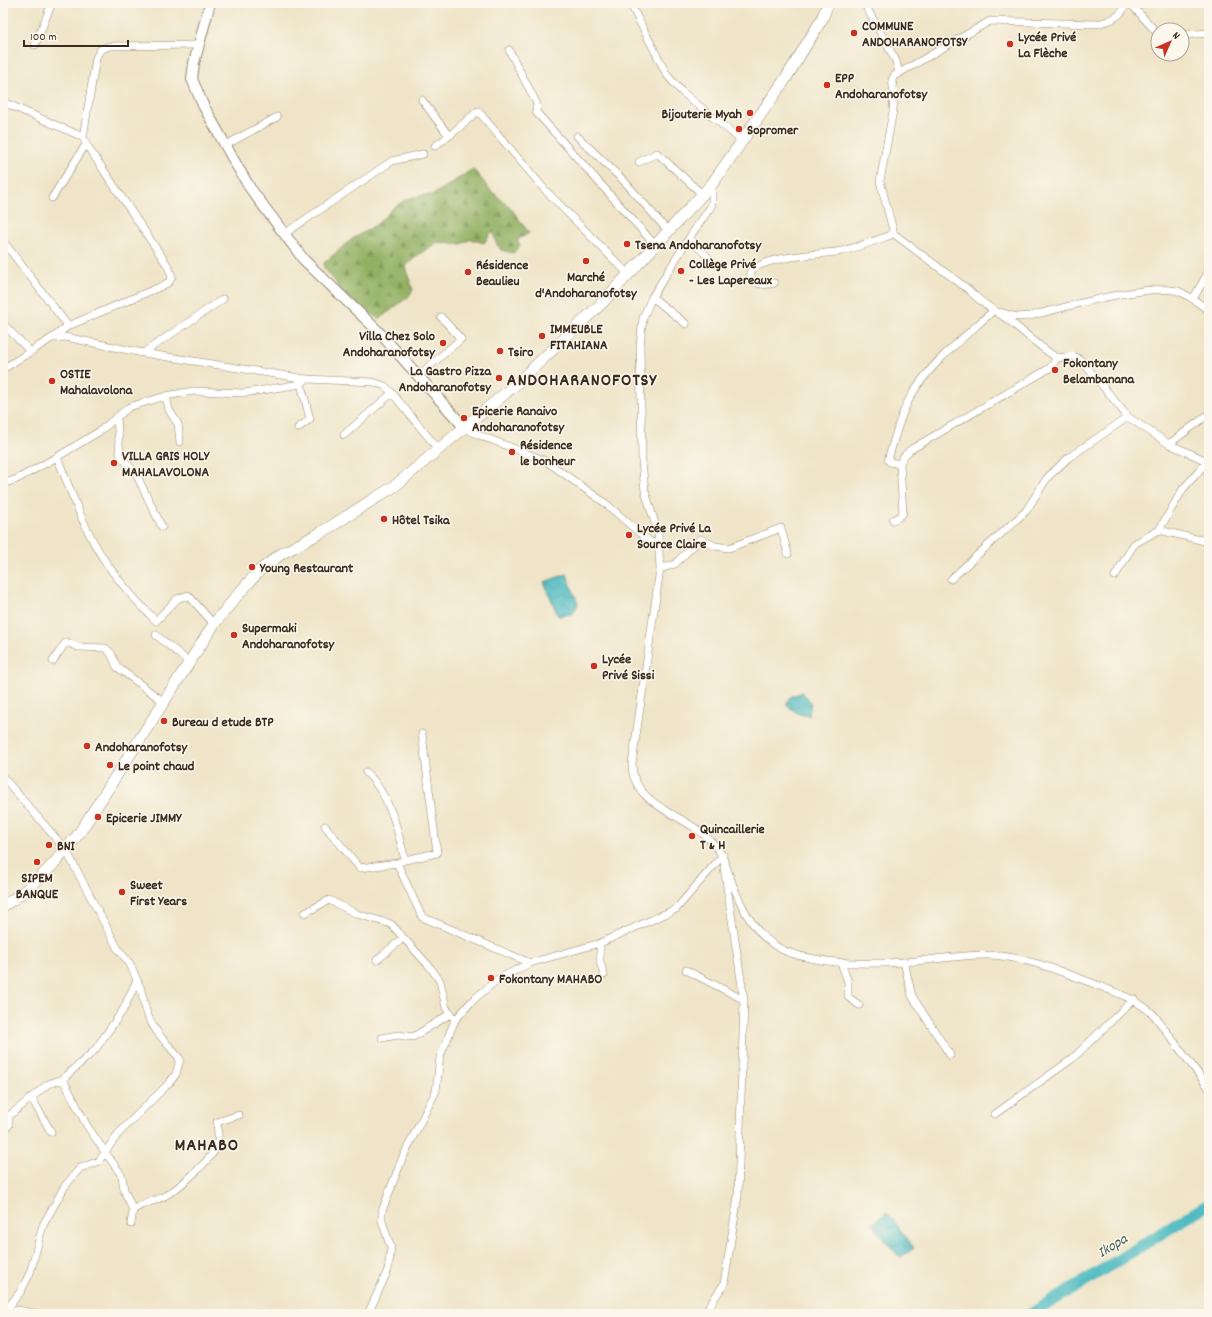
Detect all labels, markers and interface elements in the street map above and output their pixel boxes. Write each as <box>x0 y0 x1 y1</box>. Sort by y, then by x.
place label: COMMUNE ANDOHARANOFOTSY <box>862 17 968 53</box>
scale bar <box>24 22 128 48</box>
north arrow <box>1150 22 1190 62</box>
marker: COMMUNE ANDOHARANOFOTSY <box>849 28 859 38</box>
place label: Lycée Privé La Flèche <box>1018 28 1076 64</box>
text: 100 m <box>30 29 57 46</box>
text: N <box>1168 29 1184 44</box>
marker: Lycée Privé La Flèche <box>1005 39 1015 49</box>
place label: EPP Andoharanofotsy <box>835 69 929 105</box>
marker: EPP Andoharanofotsy <box>822 80 832 90</box>
place label: Bijouterie Myah <box>662 105 743 125</box>
marker: Bijouterie Myah <box>745 108 755 118</box>
place label: Sopromer <box>747 121 799 141</box>
marker: Sopromer <box>734 124 744 134</box>
place label: Tsena Andoharanofotsy <box>635 236 762 256</box>
marker: Tsena Andoharanofotsy <box>622 239 632 249</box>
place label: Collège Privé - Les Lapereaux <box>689 255 773 291</box>
place label: Résidence Beaulieu <box>476 256 528 292</box>
marker: Marché d'Andoharanofotsy <box>581 256 591 266</box>
marker: Collège Privé - Les Lapereaux <box>676 266 686 276</box>
marker: Résidence Beaulieu <box>463 267 473 277</box>
place label: Marché d'Andoharanofotsy <box>535 268 638 304</box>
place label: IMMEUBLE FITAHIANA <box>550 320 608 356</box>
place label: Villa Chez Solo Andoharanofotsy <box>343 327 436 363</box>
marker: IMMEUBLE FITAHIANA <box>537 331 547 341</box>
marker: Villa Chez Solo Andoharanofotsy <box>438 338 448 348</box>
place label: Tsiro <box>508 343 533 363</box>
marker: Tsiro <box>495 346 505 356</box>
place label: Fokontany Belambanana <box>1063 354 1135 390</box>
place label: La Gastro Pizza Andoharanofotsy <box>399 362 492 398</box>
place label: OSTIE Mahalavolona <box>60 365 134 401</box>
marker: Fokontany Belambanana <box>1050 365 1060 375</box>
district label: ANDOHARANOFOTSY <box>507 369 658 394</box>
marker: La Gastro Pizza Andoharanofotsy <box>494 373 504 383</box>
marker: OSTIE Mahalavolona <box>47 376 57 386</box>
place label: Epicerie Ranaivo Andoharanofotsy <box>472 402 566 438</box>
marker: Epicerie Ranaivo Andoharanofotsy <box>459 413 469 423</box>
place label: Résidence le bonheur <box>520 436 576 472</box>
place label: VILLA GRIS HOLY MAHALAVOLONA <box>122 447 210 483</box>
marker: Résidence le bonheur <box>507 447 517 457</box>
marker: VILLA GRIS HOLY MAHALAVOLONA <box>109 458 119 468</box>
place label: Hôtel Tsika <box>392 511 451 531</box>
marker: Hôtel Tsika <box>379 514 389 524</box>
place label: Lycée Privé La Source Claire <box>637 519 712 555</box>
marker: Lycée Privé La Source Claire <box>624 530 634 540</box>
place label: Young Restaurant <box>259 559 354 579</box>
marker: Young Restaurant <box>247 562 257 572</box>
place label: Supermaki Andoharanofotsy <box>242 619 336 655</box>
marker: Supermaki Andoharanofotsy <box>229 630 239 640</box>
place label: Lycée Privé Sissi <box>602 650 655 686</box>
marker: Lycée Privé Sissi <box>589 661 599 671</box>
place label: Bureau d etude BTP <box>172 713 274 733</box>
marker: Bureau d etude BTP <box>159 716 169 726</box>
place label: Andoharanofotsy <box>95 738 189 758</box>
marker: Andoharanofotsy <box>82 741 92 751</box>
place label: Le point chaud <box>118 757 195 777</box>
marker: Le point chaud <box>105 760 115 770</box>
place label: Epicerie JIMMY <box>106 809 182 829</box>
marker: Epicerie JIMMY <box>93 812 103 822</box>
place label: Quincaillerie T & H <box>700 820 765 856</box>
marker: Quincaillerie T & H <box>687 831 697 841</box>
place label: BNI <box>57 837 76 857</box>
marker: BNI <box>44 840 54 850</box>
marker: SIPEM BANQUE <box>32 857 42 867</box>
place label: SIPEM BANQUE <box>16 869 59 905</box>
place label: Sweet First Years <box>130 876 187 912</box>
marker: Sweet First Years <box>117 887 127 897</box>
place label: Fokontany MAHABO <box>499 970 602 990</box>
marker: Fokontany MAHABO <box>486 973 496 983</box>
district label: MAHABO <box>175 1134 239 1159</box>
water label: Ikopa <box>1094 1229 1133 1264</box>

